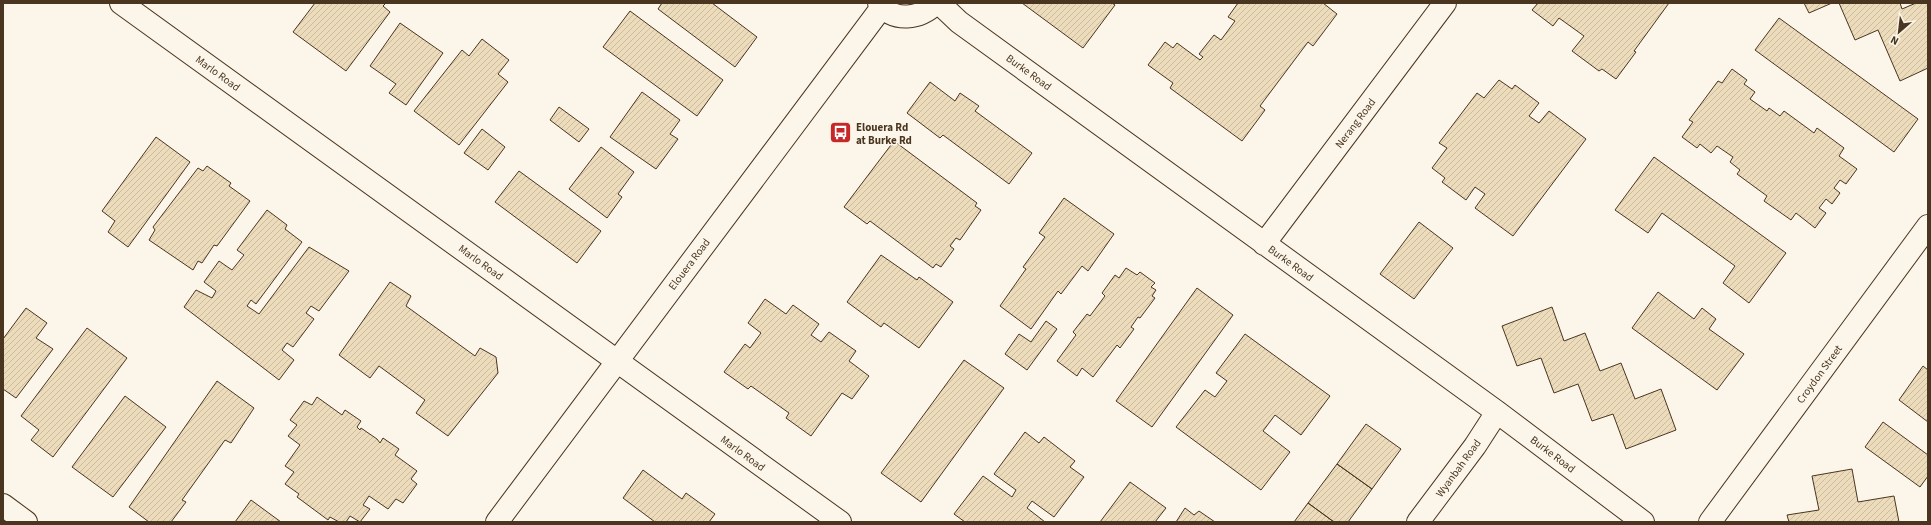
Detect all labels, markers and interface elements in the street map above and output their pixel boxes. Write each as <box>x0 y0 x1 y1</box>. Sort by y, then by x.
north arrow <box>1879 12 1919 52</box>
text: N <box>1888 32 1901 49</box>
street label: Burke Road <box>1003 51 1054 94</box>
street label: Marlo Road <box>192 52 243 95</box>
street label: Nerang Road <box>1332 95 1379 151</box>
bus stop icon: Elouera Rd at Burke Rd <box>827 120 853 146</box>
place label: Elouera Rd at Burke Rd <box>856 120 912 148</box>
street label: Elouera Road <box>665 235 714 293</box>
street label: Marlo Road <box>455 241 506 284</box>
street label: Burke Road <box>1265 242 1316 285</box>
street label: Croydon Street <box>1793 342 1846 407</box>
street label: Marlo Road <box>717 432 768 475</box>
street label: Burke Road <box>1527 433 1578 476</box>
street label: Wyanbah Road <box>1432 436 1485 500</box>

